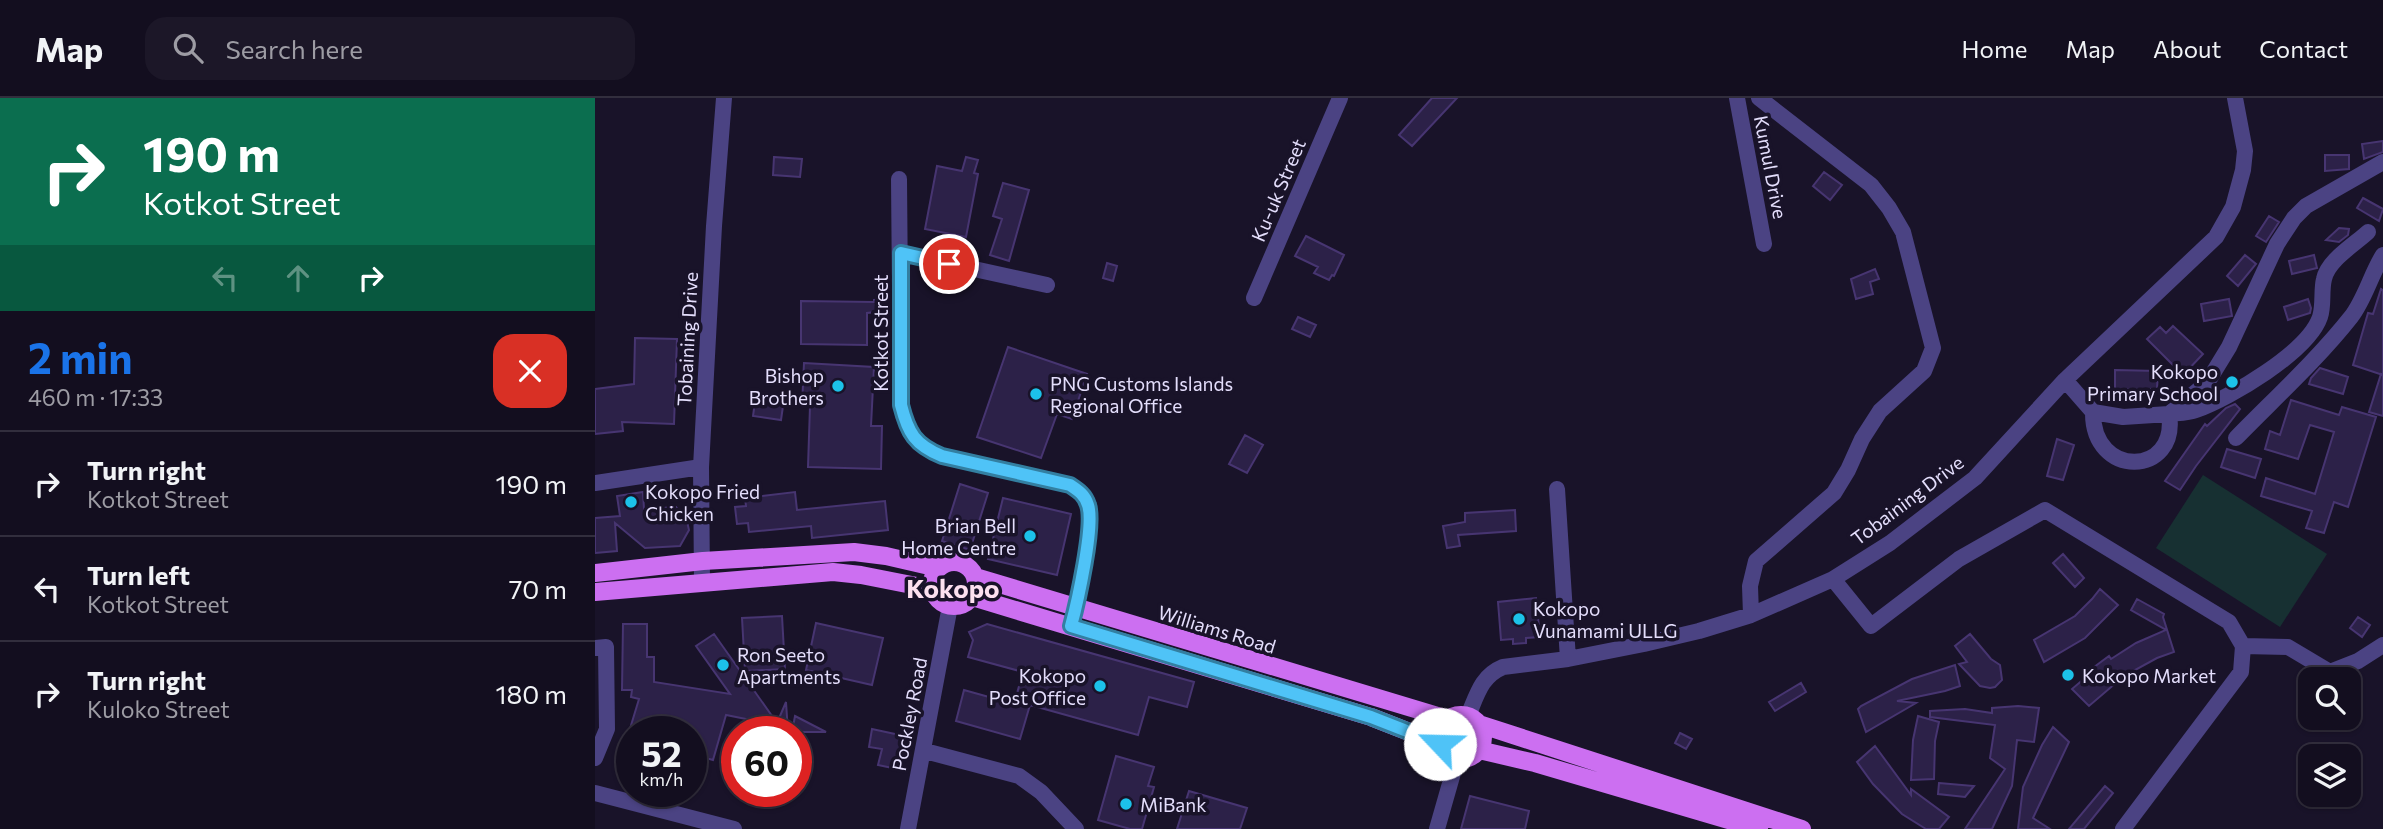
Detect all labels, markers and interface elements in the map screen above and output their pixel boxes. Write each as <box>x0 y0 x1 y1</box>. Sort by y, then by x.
search box <box>145 17 635 80</box>
text: Map <box>35 28 103 69</box>
icon: search <box>169 29 207 67</box>
text: Search here <box>225 33 363 64</box>
text: Home <box>1962 34 2028 63</box>
text: Map <box>2066 34 2115 63</box>
text: About <box>2153 34 2221 63</box>
text: Contact <box>2259 34 2348 63</box>
street label: Kumul Drive <box>1750 113 1792 221</box>
text: 190 m <box>143 122 280 182</box>
icon: right <box>28 126 119 217</box>
street label: Ku-uk Street <box>1246 135 1310 245</box>
text: Kotkot Street <box>143 182 341 222</box>
pin <box>919 234 979 294</box>
icon: arrive <box>930 245 968 283</box>
icon: left <box>206 259 244 297</box>
icon: ahead <box>279 259 317 297</box>
icon: right <box>352 259 390 297</box>
street label: Tobaining Drive <box>672 271 702 407</box>
street label: Kotkot Street <box>869 274 892 392</box>
text: 2 min <box>28 331 133 383</box>
button: close <box>493 334 567 408</box>
place label: Kokopo Primary School <box>2087 360 2218 405</box>
place label: Bishop Brothers <box>749 364 824 409</box>
place label: PNG Customs Islands Regional Office <box>1050 372 1233 417</box>
marker: Kokopo Primary School <box>2224 374 2240 390</box>
marker: Bishop Brothers <box>830 378 846 394</box>
text: 460 m · 17:33 <box>28 383 163 411</box>
marker: PNG Customs Islands Regional Office <box>1028 386 1044 402</box>
street label: Tobaining Drive <box>1846 450 1968 550</box>
text: Turn right <box>87 454 206 485</box>
icon: right <box>28 465 66 503</box>
text: 190 m <box>495 468 567 499</box>
place label: Kokopo Fried Chicken <box>645 480 760 525</box>
text: Kotkot Street <box>87 485 229 513</box>
marker: Kokopo Fried Chicken <box>623 494 639 510</box>
place label: Brian Bell Home Centre <box>901 514 1016 559</box>
marker: Brian Bell Home Centre <box>1022 528 1038 544</box>
text: Turn left <box>87 559 190 590</box>
icon: left <box>28 570 66 608</box>
district label: Kokopo <box>906 572 1000 603</box>
text: 70 m <box>509 573 567 604</box>
text: Kotkot Street <box>87 590 229 618</box>
place label: Kokopo Vunamami ULLG <box>1533 597 1677 642</box>
street label: Williams Road <box>1155 600 1279 658</box>
marker: Kokopo Vunamami ULLG <box>1511 611 1527 627</box>
place label: Ron Seeto Apartments <box>737 643 841 688</box>
street label: Pockley Road <box>887 655 931 773</box>
marker: Ron Seeto Apartments <box>715 657 731 673</box>
text: Turn right <box>87 664 206 695</box>
place label: Kokopo Post Office <box>989 664 1086 709</box>
place label: Kokopo Market <box>2082 664 2216 687</box>
marker: Kokopo Market <box>2060 667 2076 683</box>
map controls <box>2298 667 2361 807</box>
button: search <box>2298 667 2361 730</box>
icon: right <box>28 675 66 713</box>
text: 180 m <box>495 678 567 709</box>
marker: Kokopo Post Office <box>1092 678 1108 694</box>
text: Kuloko Street <box>87 695 230 723</box>
position arrow <box>1403 707 1477 781</box>
speed limit sign: 60 <box>721 716 812 807</box>
text: 52 <box>641 731 682 774</box>
button: layers <box>2298 744 2361 807</box>
text: km/h <box>640 768 683 790</box>
place label: MiBank <box>1140 793 1206 816</box>
marker: MiBank <box>1118 796 1134 812</box>

